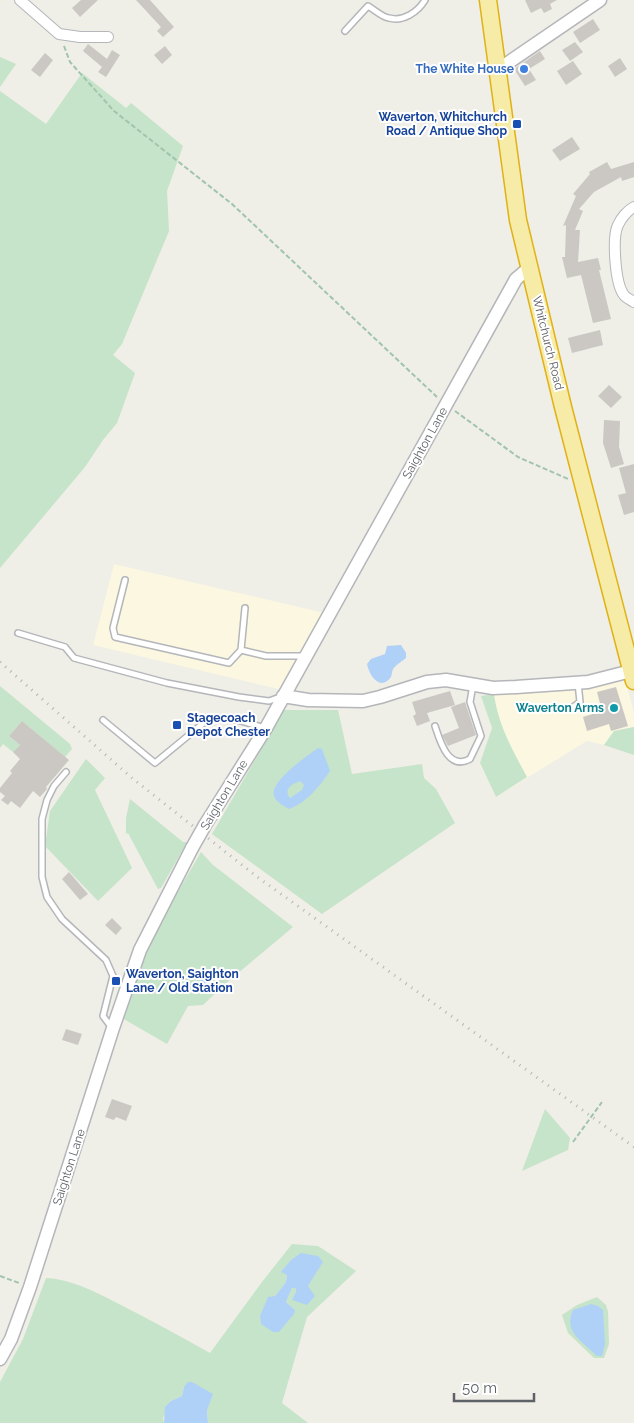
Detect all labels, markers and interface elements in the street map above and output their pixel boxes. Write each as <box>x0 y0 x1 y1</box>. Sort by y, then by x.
place label: The White House <box>415 62 514 76</box>
marker: The White House <box>518 63 530 75</box>
place label: Waverton, Whitchurch Road / Antique Shop <box>378 110 507 138</box>
marker: Waverton, Whitchurch Road / Antique Shop <box>511 118 523 130</box>
street label: Whitchurch Road <box>530 295 566 391</box>
street label: Saighton Lane <box>400 405 450 481</box>
place label: Waverton Arms <box>516 701 604 715</box>
marker: Waverton Arms <box>608 702 620 714</box>
place label: Stagecoach Depot Chester <box>187 711 270 739</box>
marker: Stagecoach Depot Chester <box>171 719 183 731</box>
street label: Saighton Lane <box>198 757 250 833</box>
place label: Waverton, Saighton Lane / Old Station <box>126 967 239 995</box>
marker: Waverton, Saighton Lane / Old Station <box>110 975 122 987</box>
street label: Saighton Lane <box>50 1127 88 1207</box>
scale bar <box>454 1370 534 1402</box>
text: 50 m <box>462 1379 497 1397</box>

